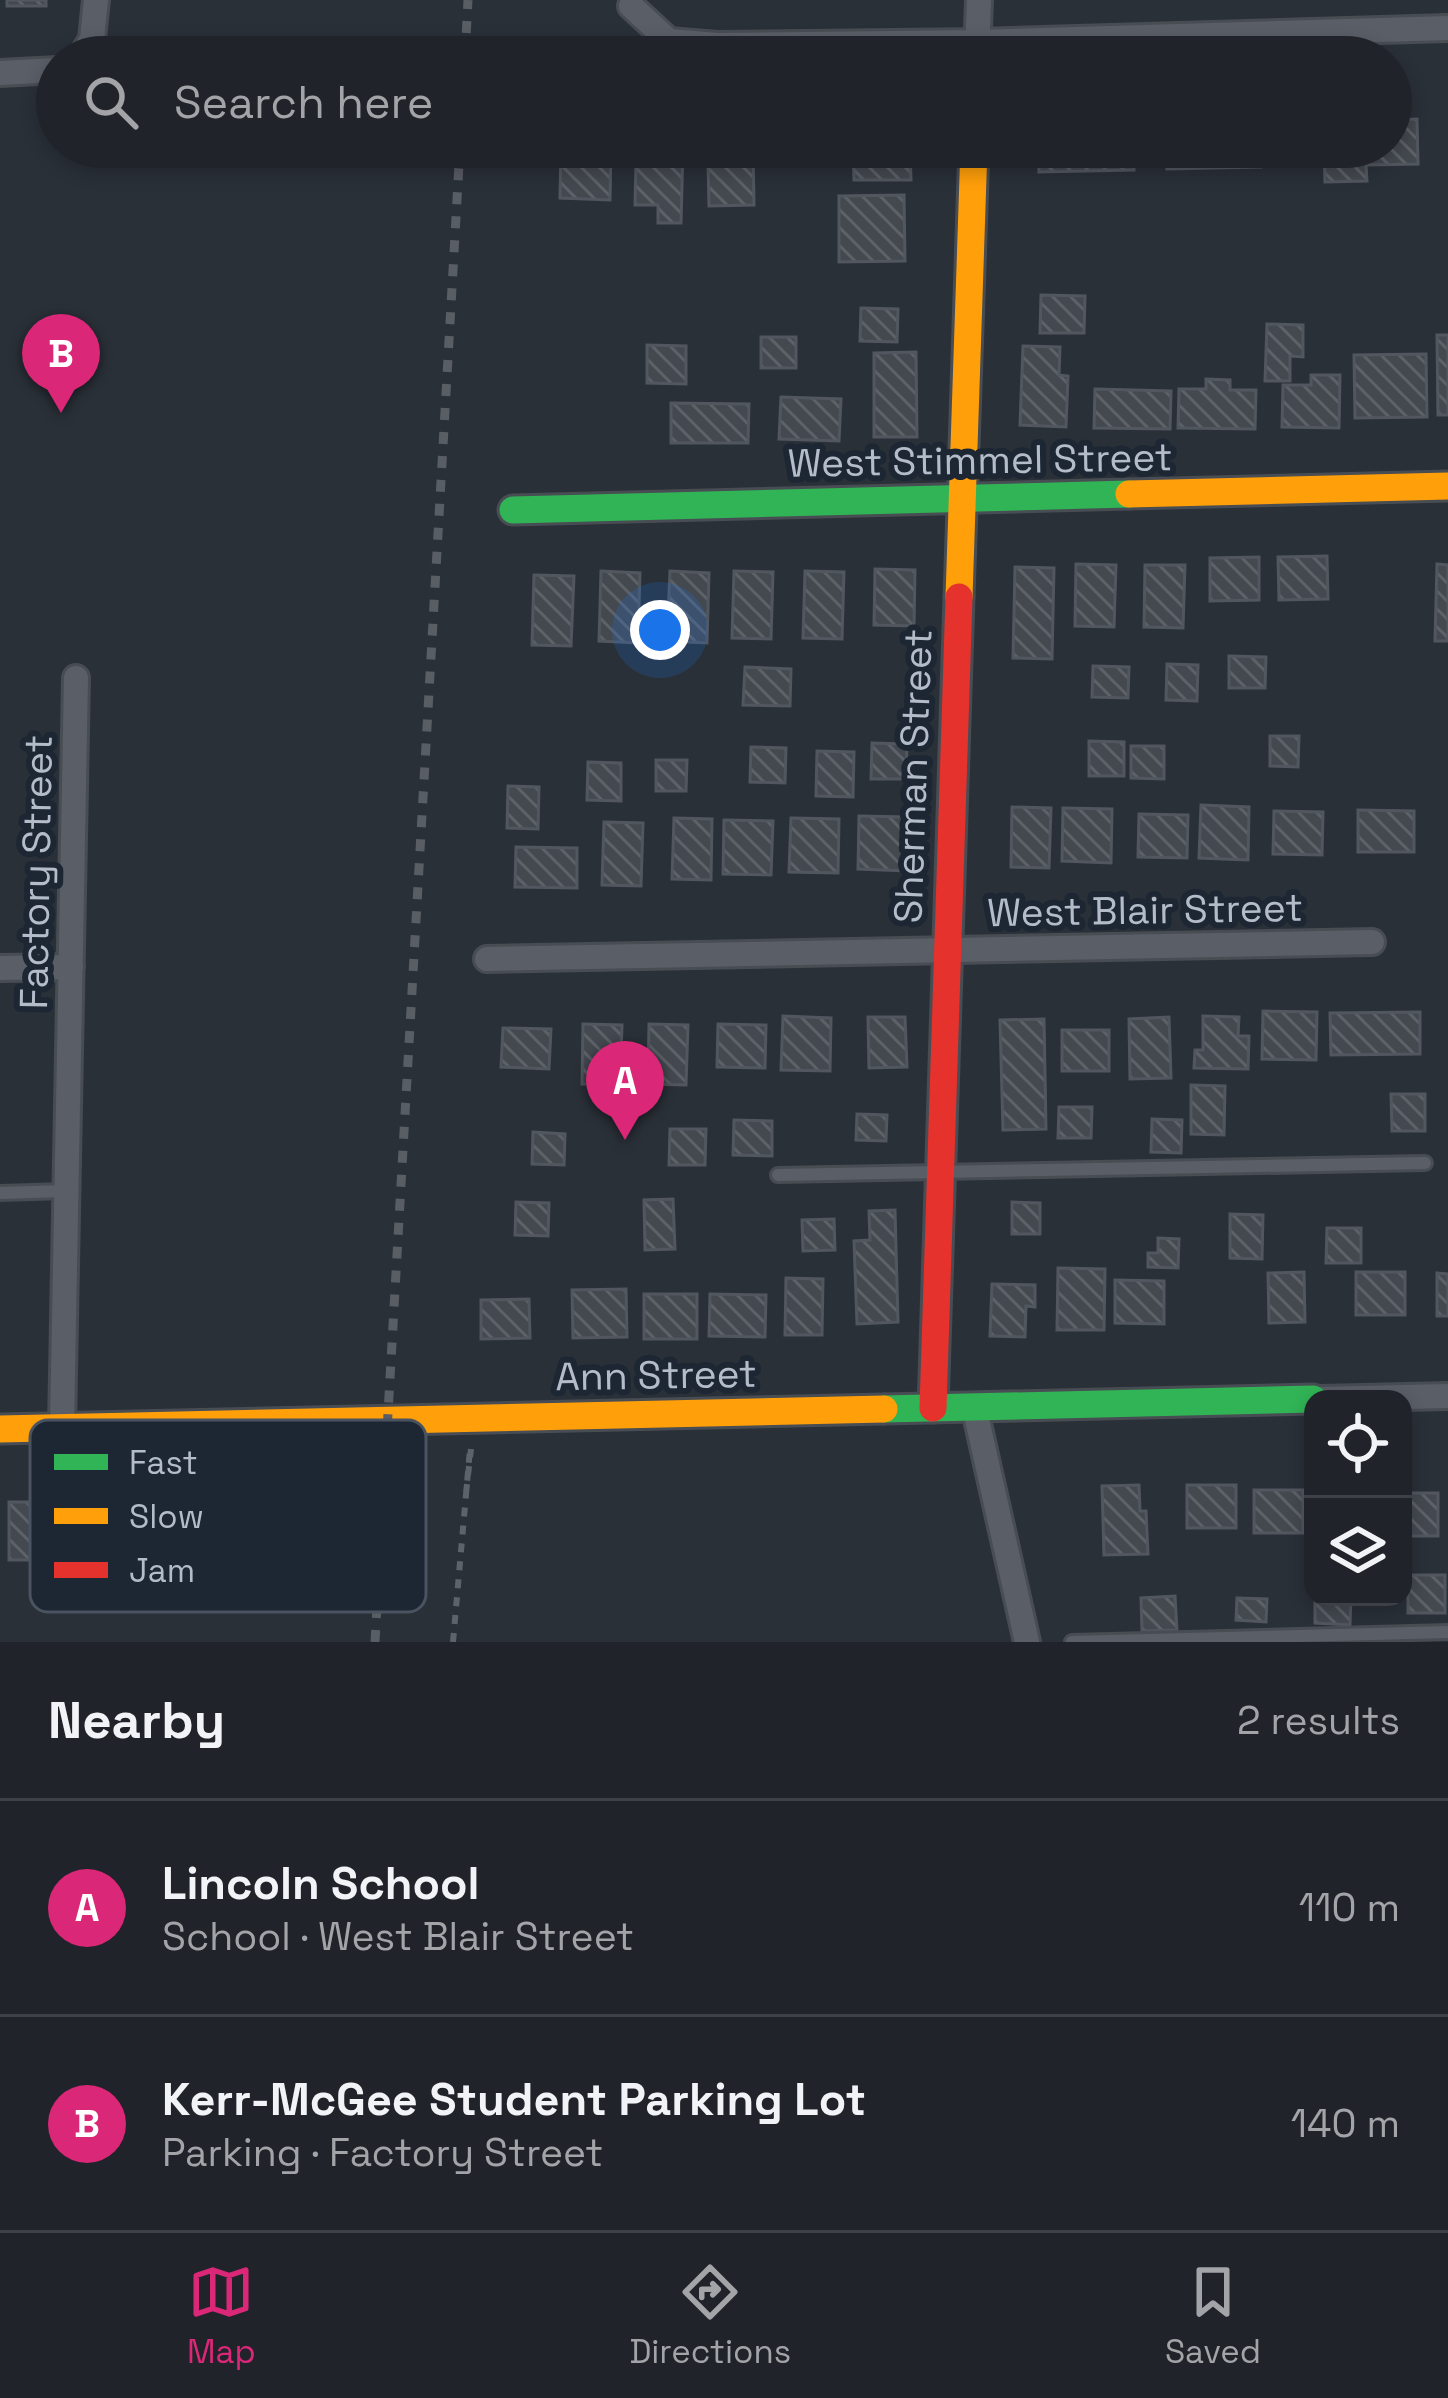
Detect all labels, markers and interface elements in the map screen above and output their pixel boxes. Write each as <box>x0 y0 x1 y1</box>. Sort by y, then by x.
search box <box>36 36 1412 168</box>
icon: search <box>78 69 144 135</box>
text: Search here <box>174 74 433 131</box>
pin: B <box>22 314 100 413</box>
street label: West Stimmel Street <box>787 432 1173 488</box>
your location <box>630 600 690 660</box>
street label: Sherman Street <box>883 628 943 924</box>
street label: Factory Street <box>9 734 63 1010</box>
street label: West Blair Street <box>987 883 1303 937</box>
pin: A <box>586 1041 664 1140</box>
street label: Ann Street <box>555 1349 757 1401</box>
map controls <box>1304 1390 1412 1606</box>
button: locate <box>1304 1390 1412 1498</box>
legend <box>30 1420 426 1612</box>
text: Fast <box>129 1442 198 1484</box>
text: Slow <box>129 1496 204 1538</box>
button: layers <box>1304 1498 1412 1606</box>
text: Jam <box>129 1550 195 1592</box>
text: Nearby <box>48 1688 225 1753</box>
text: 2 results <box>1237 1696 1400 1745</box>
text: Lincoln School <box>162 1855 480 1912</box>
text: A <box>75 1883 99 1932</box>
text: 110 m <box>1299 1883 1400 1932</box>
text: School · West Blair Street <box>162 1912 634 1961</box>
text: Kerr-McGee Student Parking Lot <box>162 2071 866 2128</box>
text: B <box>74 2099 100 2148</box>
text: 140 m <box>1291 2099 1400 2148</box>
text: Parking · Factory Street <box>162 2128 603 2177</box>
tab: Map <box>187 2259 256 2373</box>
tab: Directions <box>629 2259 791 2373</box>
tab: Saved <box>1165 2259 1261 2373</box>

